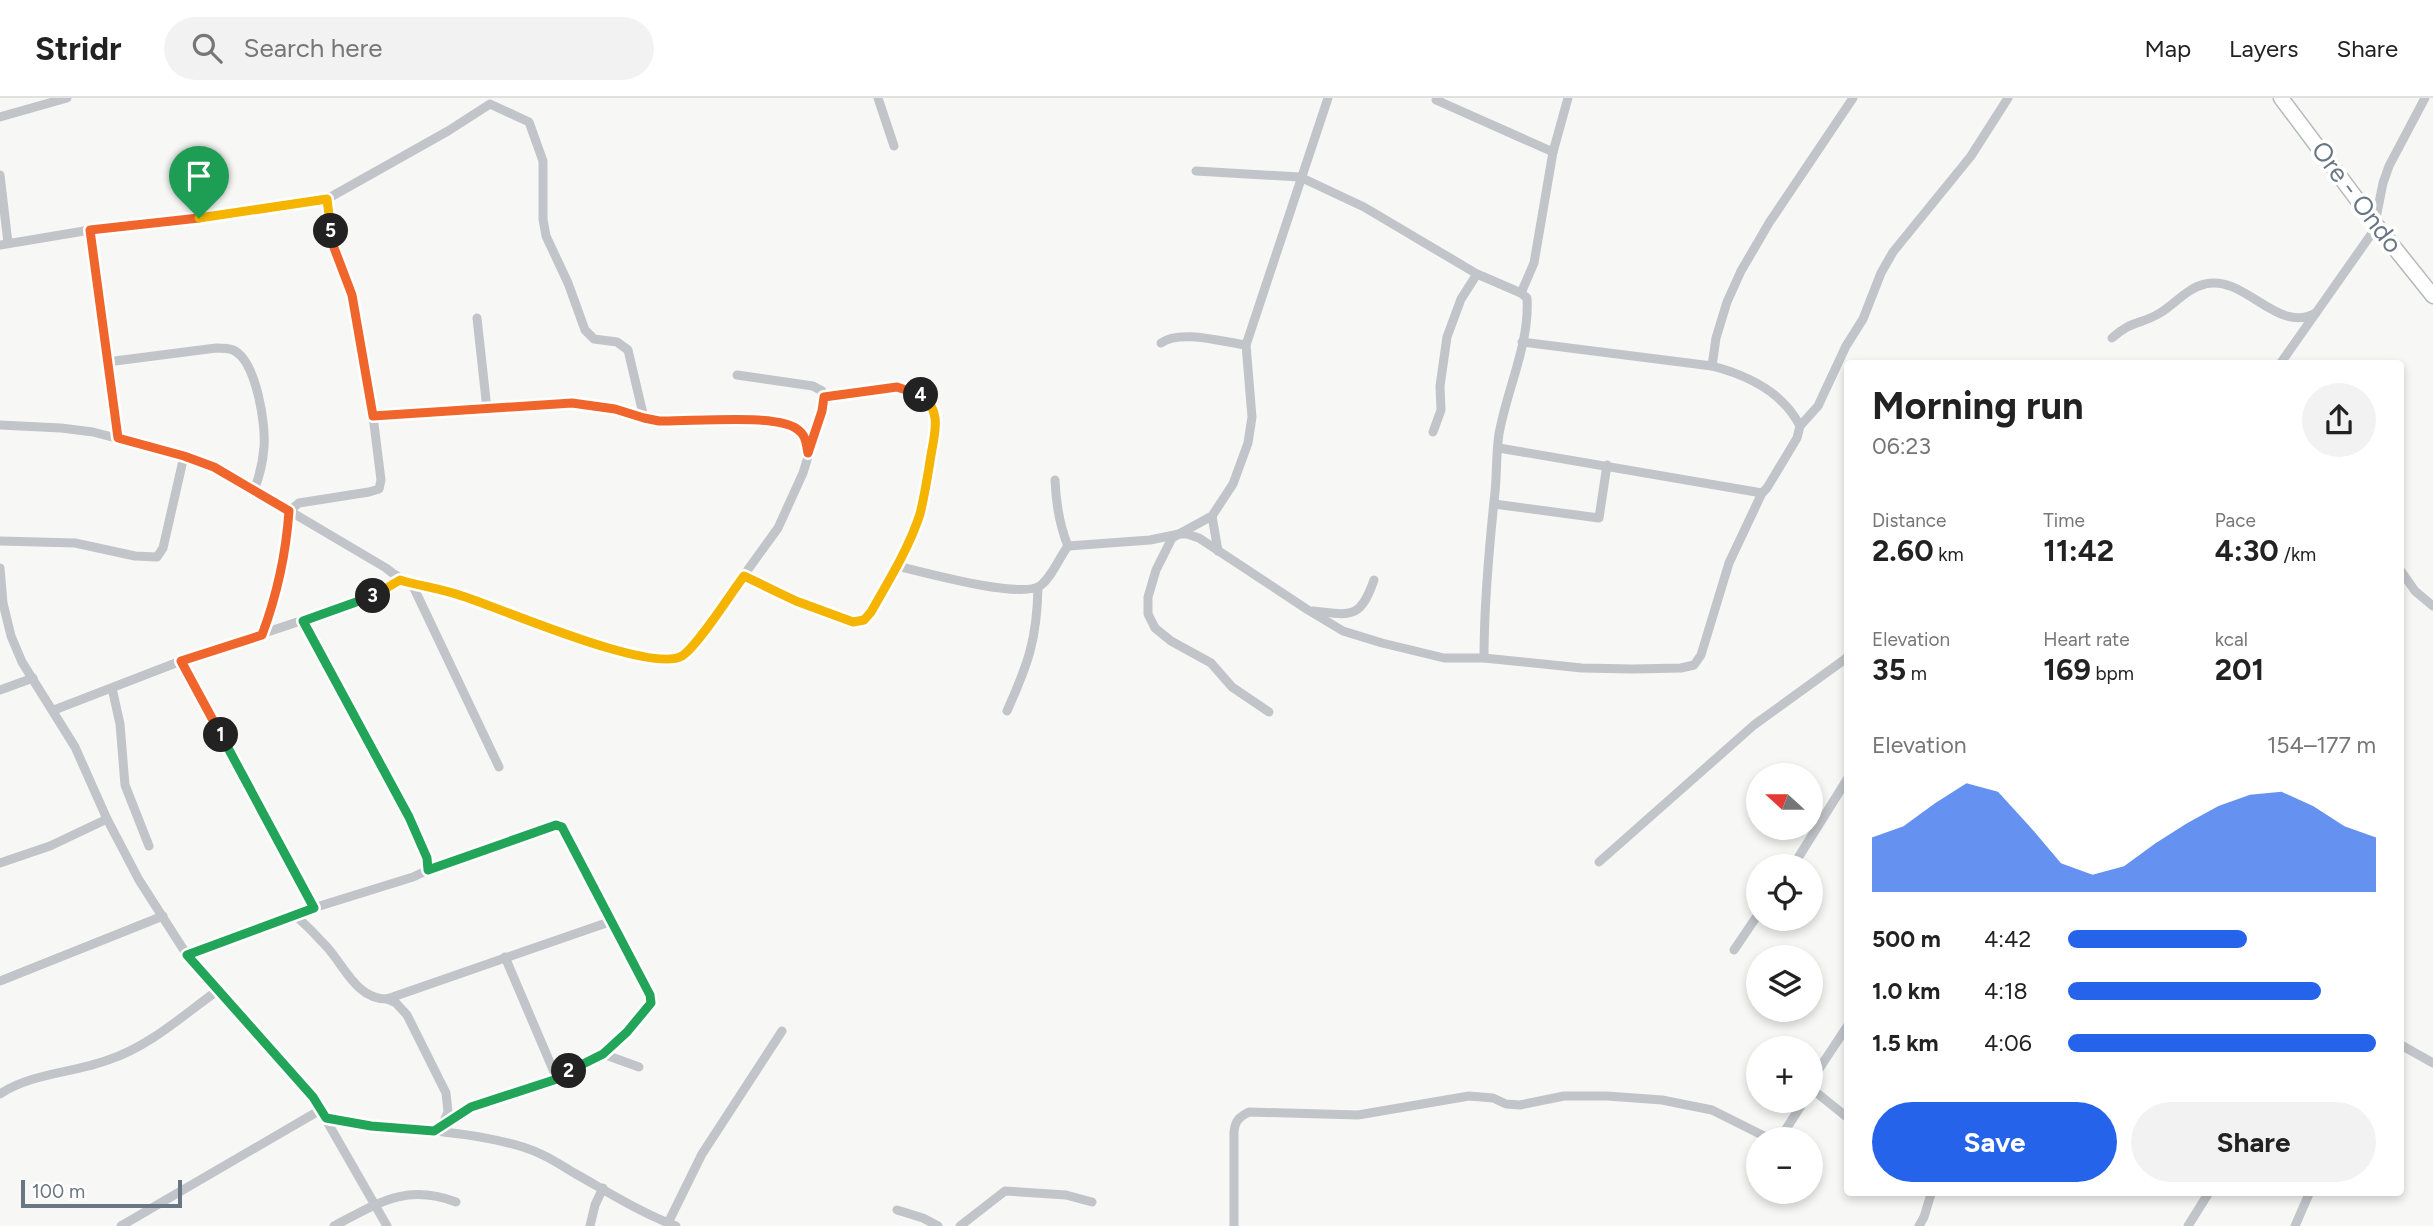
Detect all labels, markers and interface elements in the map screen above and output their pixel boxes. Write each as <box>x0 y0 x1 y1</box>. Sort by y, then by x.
search box <box>164 17 654 80</box>
text: Stridr <box>35 29 122 68</box>
icon: search <box>188 29 226 67</box>
text: Search here <box>244 32 383 64</box>
text: Map <box>2144 34 2191 63</box>
text: Layers <box>2229 34 2298 63</box>
text: Share <box>2336 34 2398 63</box>
street label: Ore - Ondo <box>2305 135 2409 259</box>
pin <box>169 146 229 218</box>
icon: arrive <box>180 157 218 195</box>
pin: 5 <box>314 214 348 248</box>
text: 5 <box>325 219 336 242</box>
pin: 4 <box>904 378 939 412</box>
text: 4 <box>914 383 927 406</box>
text: Morning run <box>1872 383 2084 429</box>
button: share <box>2302 383 2376 457</box>
text: 06:23 <box>1872 432 1931 460</box>
text: Distance <box>1872 509 1946 532</box>
text: Time <box>2043 509 2085 532</box>
text: Pace <box>2215 509 2256 532</box>
text: 2.60 <box>1872 532 1934 569</box>
text: 11:42 <box>2043 532 2114 569</box>
text: 4:30 <box>2215 532 2279 569</box>
text: km <box>1934 543 1964 566</box>
text: /km <box>2279 543 2316 566</box>
pin: 3 <box>356 578 390 614</box>
text: 3 <box>367 584 378 607</box>
text: Elevation <box>1872 628 1950 651</box>
text: Heart rate <box>2043 628 2130 651</box>
text: kcal <box>2215 628 2248 651</box>
text: 35 <box>1872 651 1906 688</box>
text: 169 <box>2043 651 2091 688</box>
text: 201 <box>2215 651 2264 688</box>
text: m <box>1906 662 1927 685</box>
text: bpm <box>2091 662 2134 685</box>
pin: 1 <box>204 718 238 752</box>
text: 1 <box>216 723 225 746</box>
text: Elevation <box>1872 731 1967 759</box>
text: 154–177 m <box>2267 731 2376 759</box>
north arrow <box>1746 763 1824 840</box>
map controls <box>1746 763 1823 1204</box>
button: locate <box>1746 854 1823 931</box>
text: 500 m <box>1872 925 1941 953</box>
text: 4:42 <box>1984 925 2031 953</box>
button: layers <box>1746 945 1823 1022</box>
text: 1.0 km <box>1872 977 1940 1005</box>
text: 4:18 <box>1984 977 2028 1005</box>
text: 1.5 km <box>1872 1029 1939 1057</box>
text: 4:06 <box>1984 1029 2032 1057</box>
button: + <box>1746 1036 1823 1113</box>
pin: 2 <box>552 1054 586 1088</box>
text: 2 <box>563 1059 574 1082</box>
button: Save <box>1872 1102 2117 1182</box>
button: Share <box>2131 1102 2376 1182</box>
button: − <box>1746 1127 1823 1204</box>
scale bar <box>21 1177 182 1209</box>
text: 100 m <box>32 1180 85 1203</box>

